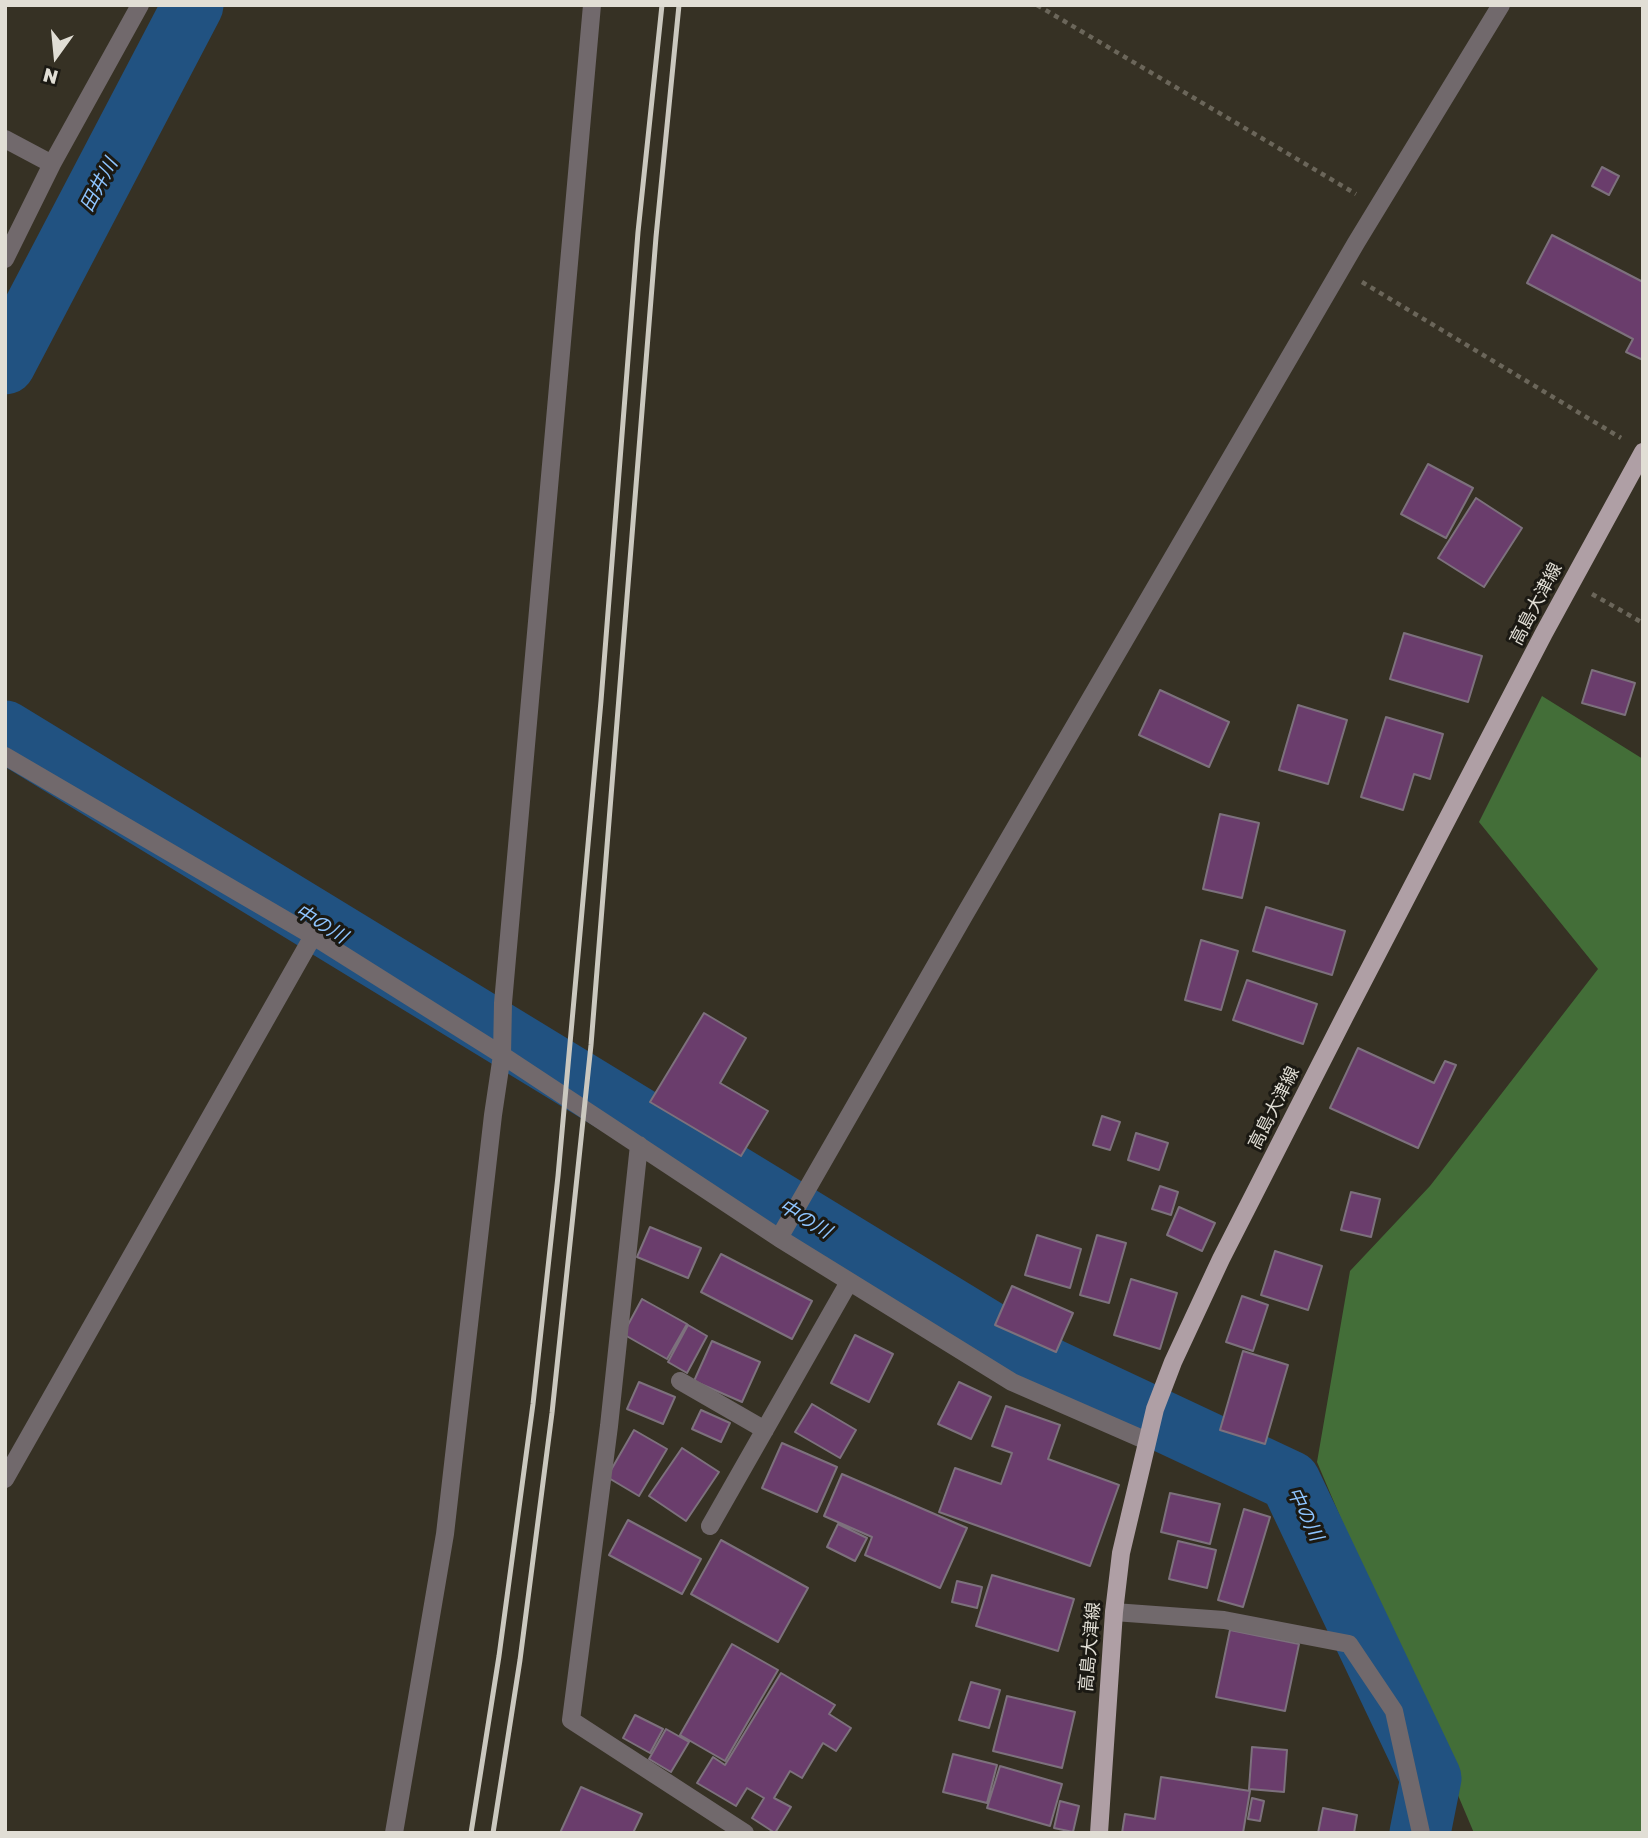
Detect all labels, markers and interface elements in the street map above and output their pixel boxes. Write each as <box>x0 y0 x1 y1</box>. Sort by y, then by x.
north arrow <box>21 21 91 91</box>
text: N <box>40 64 60 90</box>
water label: 田井川 <box>76 154 122 216</box>
street label: 高島大津線 <box>1505 559 1567 649</box>
water label: 中の川 <box>291 900 351 948</box>
street label: 高島大津線 <box>1244 1063 1304 1153</box>
water label: 中の川 <box>775 1195 835 1243</box>
water label: 中の川 <box>1282 1483 1328 1545</box>
street label: 高島大津線 <box>1075 1601 1105 1693</box>

